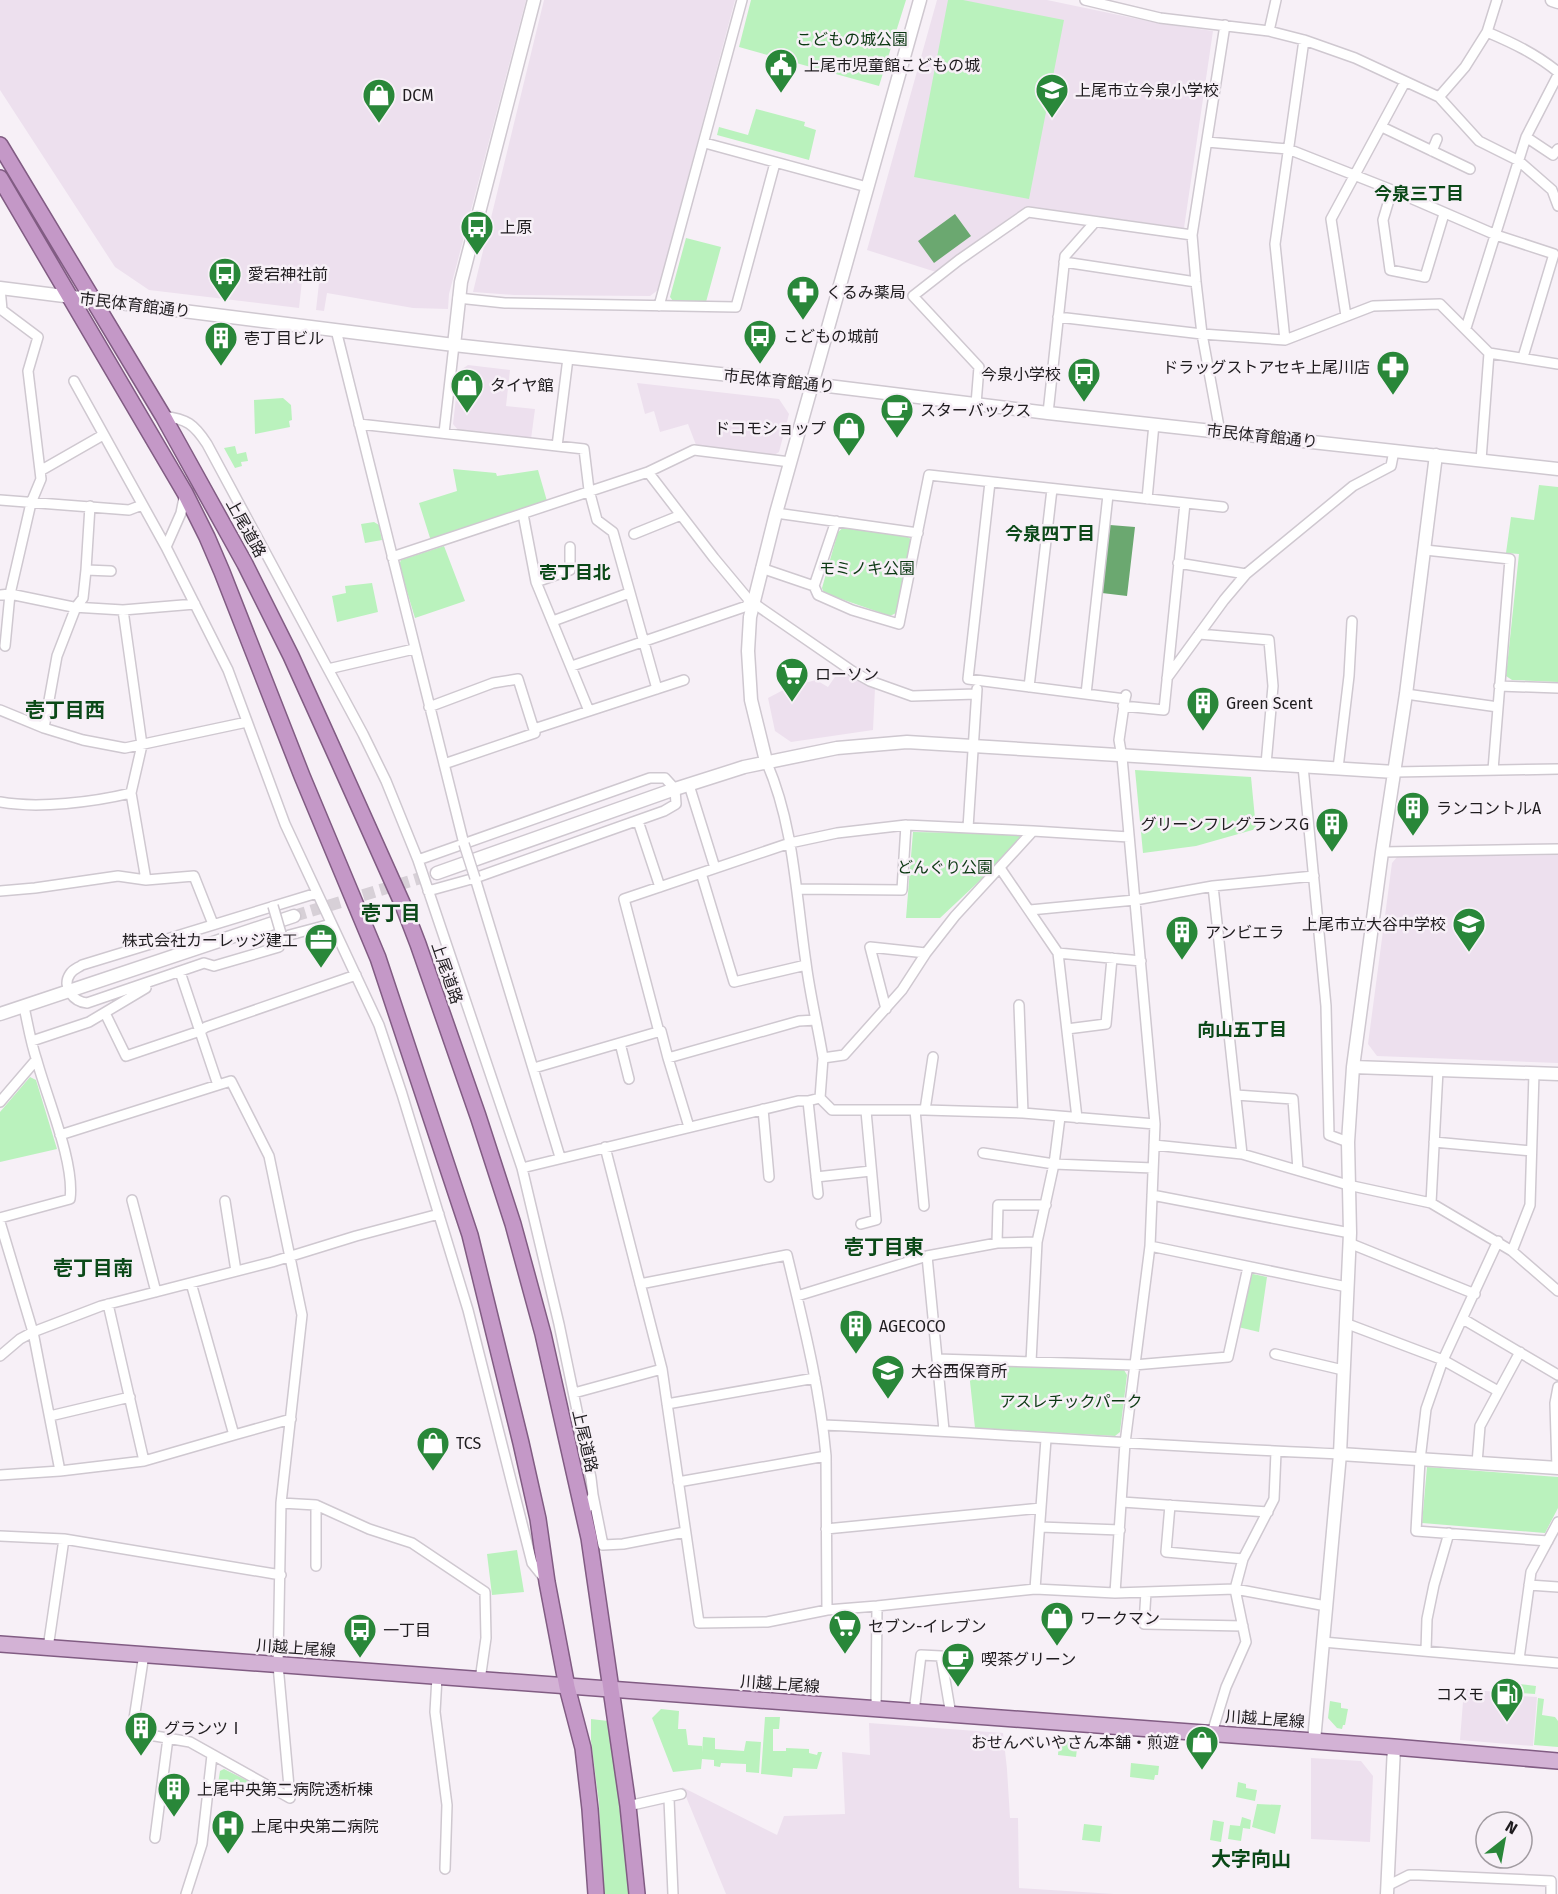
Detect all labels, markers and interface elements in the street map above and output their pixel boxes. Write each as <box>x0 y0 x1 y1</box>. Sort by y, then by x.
park label: こどもの城公園 <box>796 30 908 49</box>
public building icon: 上尾市児童館こどもの城 <box>763 47 799 94</box>
place label: 上尾市児童館こどもの城 <box>804 56 980 75</box>
school or university icon: 上尾市立今泉小学校 <box>1034 72 1070 119</box>
shop icon: DCM <box>361 77 397 124</box>
place label: 上尾市立今泉小学校 <box>1075 81 1219 100</box>
place label: DCM <box>402 86 434 105</box>
district label: 今泉三丁目 <box>1374 183 1464 205</box>
bus stop icon: 上原 <box>459 209 495 256</box>
place label: 上原 <box>500 218 532 237</box>
bus stop icon: 愛宕神社前 <box>207 256 243 303</box>
place label: 愛宕神社前 <box>248 265 328 284</box>
pharmacy icon: くるみ薬局 <box>785 274 821 321</box>
place label: くるみ薬局 <box>826 283 906 302</box>
street label: 市民体育館通り <box>78 289 192 321</box>
bus stop icon: こどもの城前 <box>742 318 778 365</box>
building icon: 壱丁目ビル <box>203 320 239 367</box>
place label: こどもの城前 <box>783 327 879 346</box>
place label: 壱丁目ビル <box>244 329 324 348</box>
pharmacy icon: ドラッグストアセキ上尾川店 <box>1375 349 1411 396</box>
bus stop icon: 今泉小学校 <box>1066 356 1102 403</box>
place label: ドラッグストアセキ上尾川店 <box>1162 358 1370 377</box>
place label: 今泉小学校 <box>981 365 1061 384</box>
street label: 市民体育館通り <box>722 366 836 396</box>
shop icon: タイヤ館 <box>449 367 485 414</box>
place label: タイヤ館 <box>490 376 554 395</box>
cafe icon: スターバックス <box>879 392 915 439</box>
place label: スターバックス <box>920 401 1031 420</box>
shop icon: ドコモショップ <box>831 410 867 457</box>
place label: ドコモショップ <box>714 419 826 438</box>
street label: 市民体育館通り <box>1205 421 1319 451</box>
street label: 上尾道路 <box>222 495 270 561</box>
district label: 今泉四丁目 <box>1005 523 1095 545</box>
park label: モミノキ公園 <box>819 559 915 578</box>
district label: 壱丁目北 <box>539 562 611 584</box>
supermarket icon: ローソン <box>774 656 810 703</box>
place label: ローソン <box>815 665 879 684</box>
building icon: Green Scent <box>1185 685 1221 732</box>
place label: Green Scent <box>1226 694 1313 713</box>
district label: 壱丁目西 <box>25 698 105 722</box>
building icon: ランコントルA <box>1395 790 1431 837</box>
place label: ランコントルA <box>1436 799 1542 818</box>
building icon: グリーンフレグランスG <box>1314 806 1350 853</box>
place label: グリーンフレグランスG <box>1141 815 1309 834</box>
park label: どんぐり公園 <box>897 858 993 877</box>
district label: 壱丁目 <box>361 901 421 925</box>
school or university icon: 上尾市立大谷中学校 <box>1451 906 1487 953</box>
building icon: アンビエラ <box>1164 914 1200 961</box>
place label: 上尾市立大谷中学校 <box>1302 915 1446 934</box>
office icon: 株式会社カーレッジ建工 <box>303 922 339 969</box>
place label: アンビエラ <box>1205 923 1284 942</box>
place label: 株式会社カーレッジ建工 <box>122 931 298 950</box>
street label: 上尾道路 <box>428 940 466 1006</box>
district label: 向山五丁目 <box>1197 1019 1287 1041</box>
district label: 壱丁目東 <box>844 1235 924 1259</box>
district label: 壱丁目南 <box>53 1256 133 1280</box>
building icon: AGECOCO <box>838 1308 874 1355</box>
place label: AGECOCO <box>879 1317 946 1336</box>
school or university icon: 大谷西保育所 <box>870 1353 906 1400</box>
place label: 大谷西保育所 <box>911 1362 1007 1381</box>
park label: アスレチックパーク <box>999 1392 1143 1411</box>
street label: 上尾道路 <box>569 1408 601 1474</box>
shop icon: TCS <box>415 1425 451 1472</box>
place label: TCS <box>456 1434 482 1453</box>
shop icon: ワークマン <box>1039 1600 1075 1647</box>
supermarket icon: セブン-イレブン <box>827 1608 863 1655</box>
place label: ワークマン <box>1080 1609 1160 1628</box>
bus stop icon: 一丁目 <box>342 1612 378 1659</box>
place label: セブン-イレブン <box>868 1617 986 1636</box>
place label: 一丁目 <box>383 1621 431 1640</box>
street label: 川越上尾線 <box>255 1636 337 1660</box>
cafe icon: 喫茶グリーン <box>940 1641 976 1688</box>
place label: 喫茶グリーン <box>981 1650 1076 1669</box>
street label: 川越上尾線 <box>739 1672 821 1696</box>
fuel station icon: コスモ <box>1489 1676 1525 1723</box>
place label: コスモ <box>1436 1685 1484 1704</box>
street label: 川越上尾線 <box>1224 1707 1306 1731</box>
building icon: グランツⅠ <box>123 1710 159 1757</box>
place label: グランツⅠ <box>164 1719 244 1738</box>
shop icon: おせんべいやさん本舗・煎遊 <box>1184 1724 1220 1771</box>
place label: おせんべいやさん本舗・煎遊 <box>971 1733 1179 1752</box>
building icon: 上尾中央第二病院透析棟 <box>156 1771 192 1818</box>
place label: 上尾中央第二病院透析棟 <box>197 1780 373 1799</box>
hospital icon: 上尾中央第二病院 <box>210 1808 246 1855</box>
north arrow <box>1474 1810 1534 1870</box>
place label: 上尾中央第二病院 <box>251 1817 379 1836</box>
text: N <box>1502 1817 1521 1838</box>
district label: 大字向山 <box>1211 1847 1291 1871</box>

